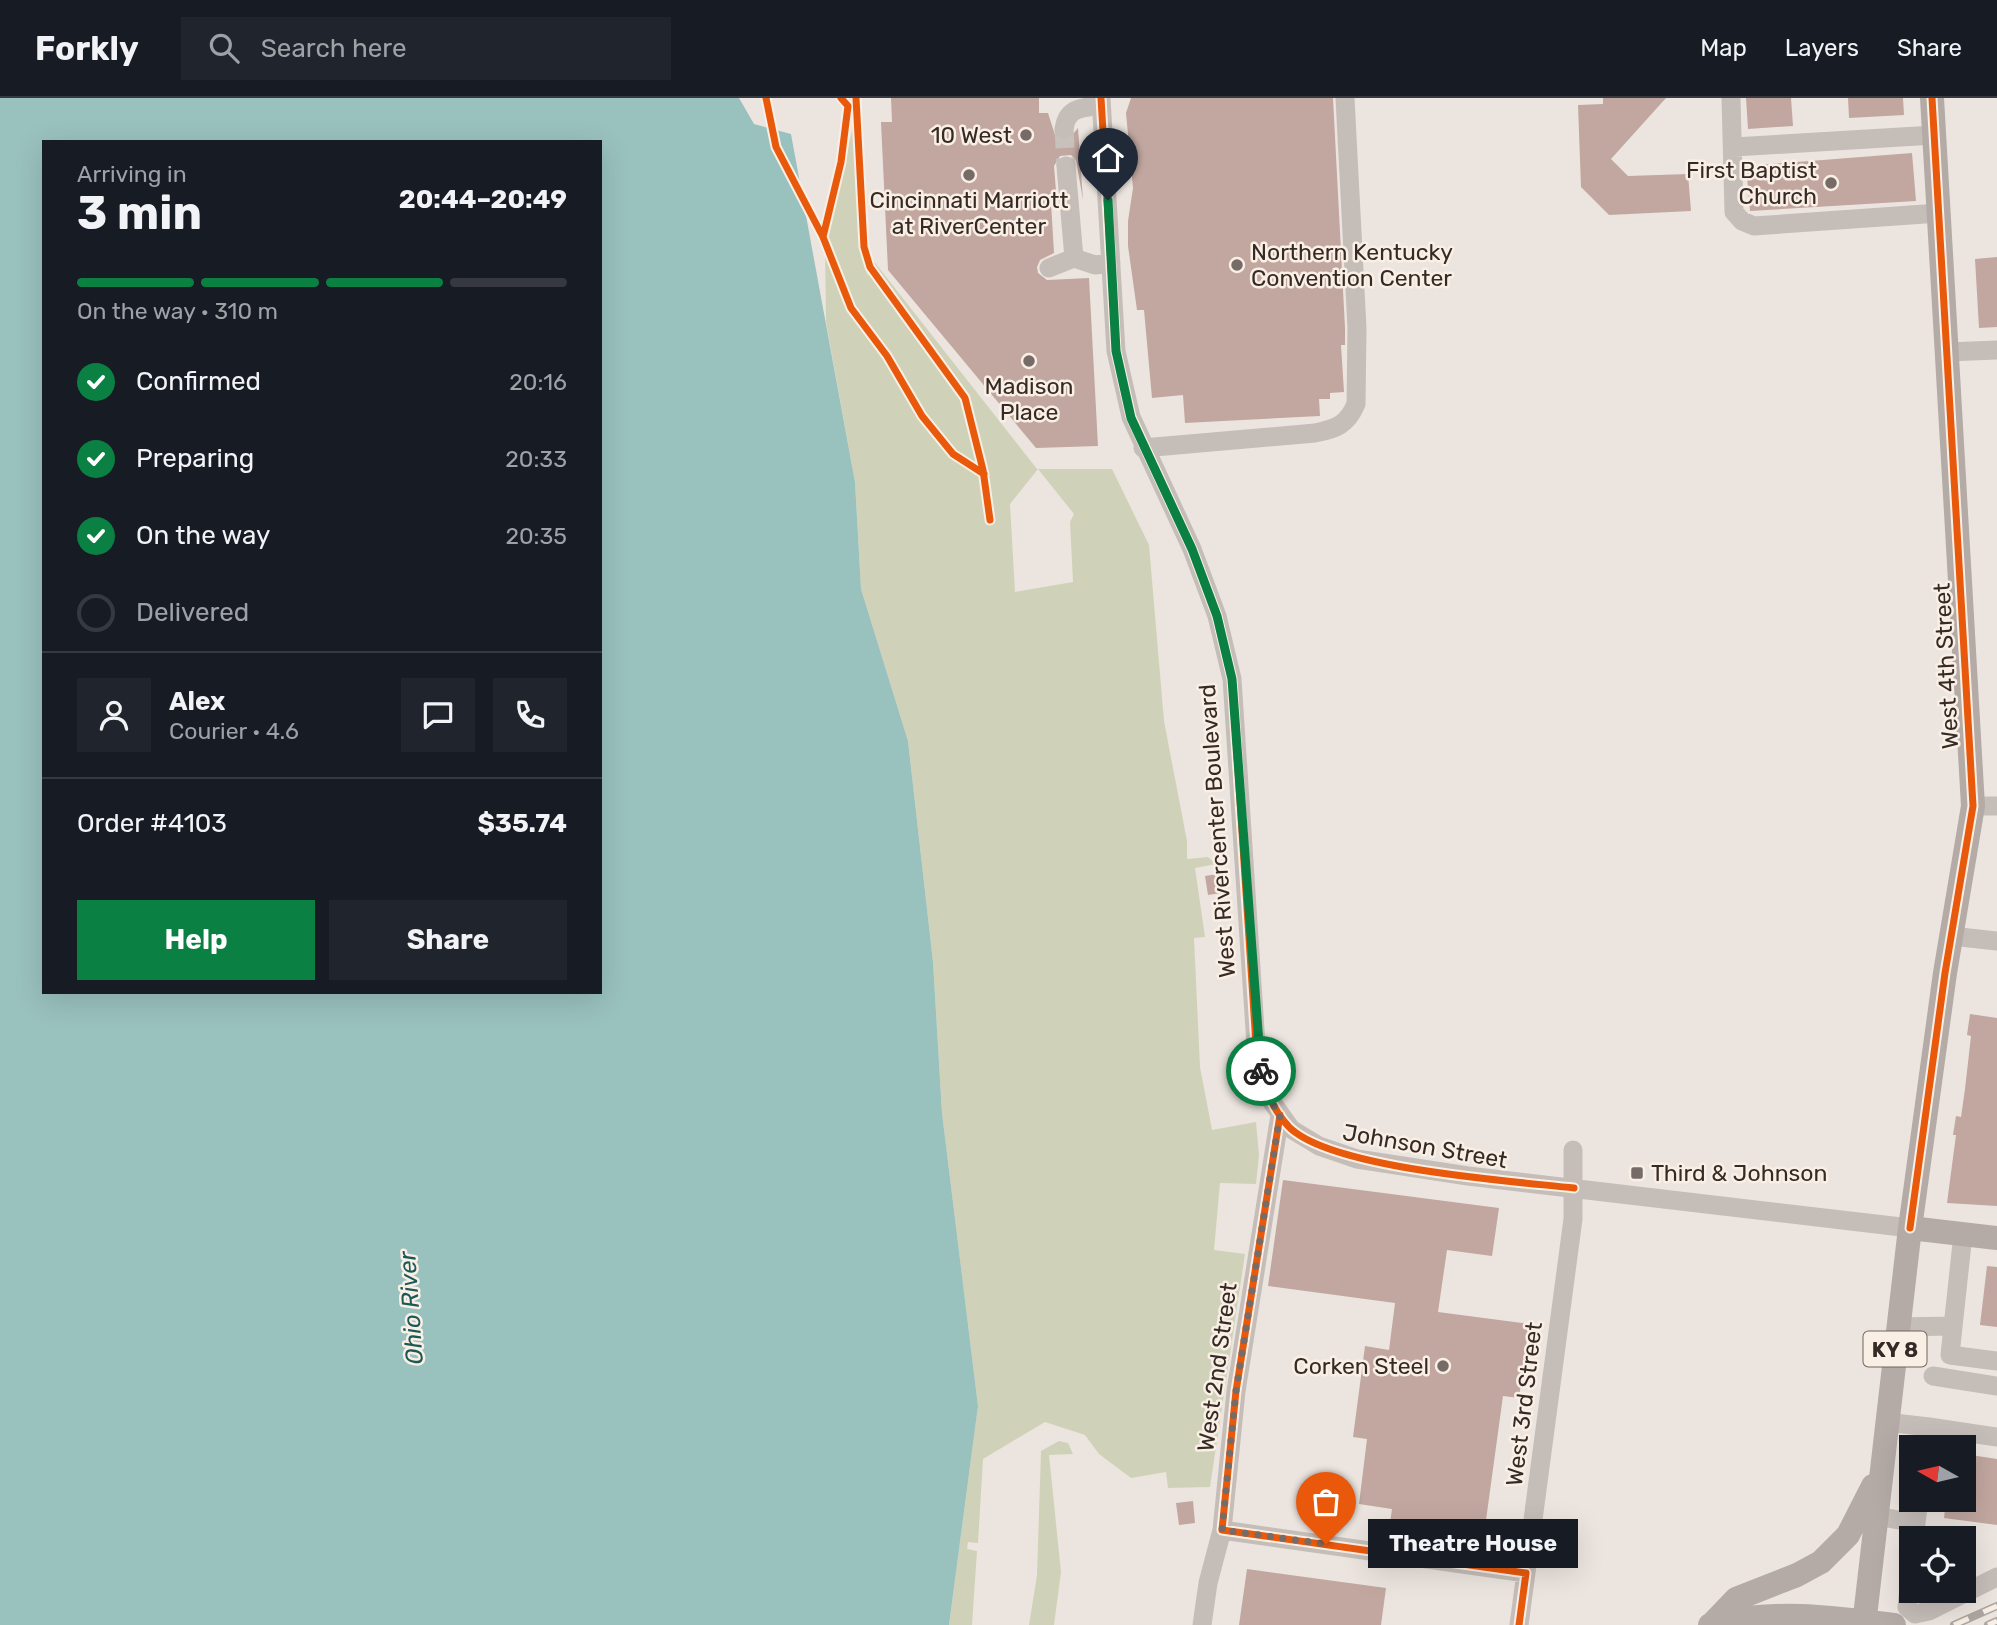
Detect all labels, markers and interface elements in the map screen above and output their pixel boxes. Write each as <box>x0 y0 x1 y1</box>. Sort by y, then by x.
search box <box>181 17 671 80</box>
text: Forkly <box>35 29 139 68</box>
icon: search <box>205 29 243 67</box>
text: Search here <box>261 33 407 64</box>
text: Map <box>1700 34 1747 62</box>
text: Layers <box>1785 34 1859 62</box>
text: Share <box>1897 34 1962 62</box>
place label: 10 West <box>931 121 1012 149</box>
marker: 10 West <box>1018 127 1034 143</box>
pin <box>1078 128 1138 200</box>
icon: home <box>1089 139 1127 177</box>
place label: First Baptist Church <box>1686 156 1817 210</box>
text: Arriving in <box>77 160 187 188</box>
marker: Cincinnati Marriott at RiverCenter <box>961 167 977 183</box>
marker: First Baptist Church <box>1823 175 1839 191</box>
text: 20:44–20:49 <box>399 184 567 215</box>
text: 3 min <box>77 186 202 241</box>
place label: Cincinnati Marriott at RiverCenter <box>870 186 1068 240</box>
place label: Northern Kentucky Convention Center <box>1251 238 1453 292</box>
marker: Northern Kentucky Convention Center <box>1229 257 1245 273</box>
text: On the way · 310 m <box>77 297 278 325</box>
marker: Madison Place <box>1021 353 1037 369</box>
icon: check <box>77 363 115 401</box>
text: Confirmed <box>136 366 261 397</box>
text: 20:16 <box>509 368 567 396</box>
place label: Madison Place <box>984 372 1074 426</box>
icon: check <box>77 440 115 478</box>
text: Preparing <box>136 443 254 474</box>
text: 20:33 <box>505 445 567 473</box>
icon: check <box>77 517 115 555</box>
text: On the way <box>136 520 270 551</box>
text: 20:35 <box>506 522 567 550</box>
street label: West 4th Street <box>1928 582 1964 750</box>
text: Delivered <box>136 597 249 628</box>
button: person <box>77 678 151 752</box>
button: chat <box>401 678 475 752</box>
button: phone <box>493 678 567 752</box>
street label: West Rivercenter Boulevard <box>1193 683 1241 979</box>
text: Alex <box>169 686 225 717</box>
text: Courier · 4.6 <box>169 717 299 745</box>
text: Order #4103 <box>77 808 227 839</box>
text: $35.74 <box>477 808 567 839</box>
button: Help <box>77 900 315 980</box>
button: Share <box>329 900 567 980</box>
courier <box>1226 1036 1296 1106</box>
icon: bike <box>1242 1052 1280 1090</box>
street label: Johnson Street <box>1340 1118 1510 1174</box>
place label: Third & Johnson <box>1651 1159 1827 1187</box>
marker: Third & Johnson <box>1629 1165 1645 1181</box>
water label: Ohio River <box>393 1250 429 1366</box>
street label: West 2nd Street <box>1191 1281 1243 1453</box>
street label: West 3rd Street <box>1500 1320 1548 1488</box>
road number: KY 8 <box>1864 1332 1926 1366</box>
place label: Corken Steel <box>1293 1352 1429 1380</box>
marker: Corken Steel <box>1435 1358 1451 1374</box>
north arrow <box>1899 1435 1976 1512</box>
map controls <box>1899 1435 1976 1603</box>
pin <box>1296 1472 1356 1544</box>
icon: bag <box>1307 1483 1345 1521</box>
callout: Theatre House <box>1368 1520 1578 1568</box>
button: locate <box>1899 1526 1976 1603</box>
text: Theatre House <box>1389 1529 1557 1557</box>

